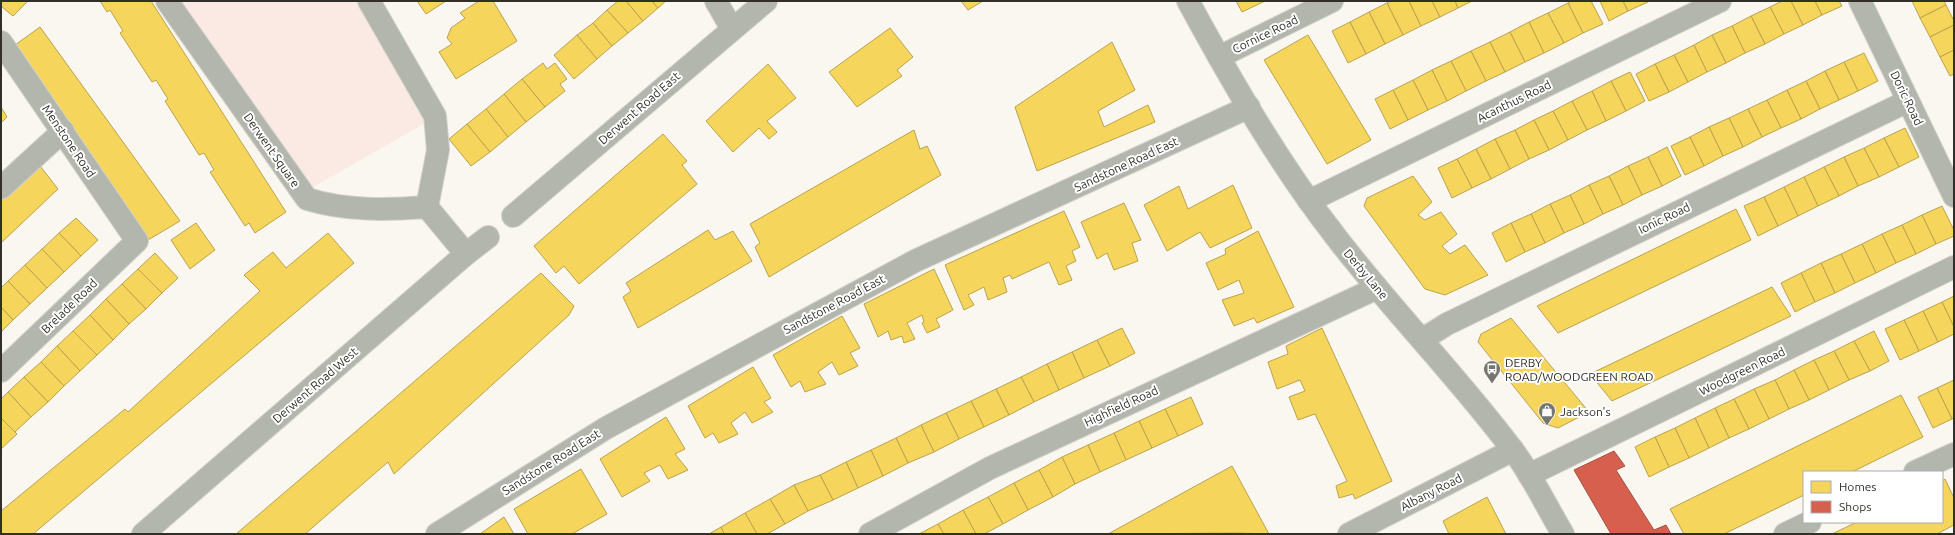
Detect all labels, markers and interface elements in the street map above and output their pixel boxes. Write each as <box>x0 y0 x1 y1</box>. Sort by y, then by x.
street label: Cornice Road <box>1230 13 1300 55</box>
street label: Derwent Road East <box>596 69 682 147</box>
street label: Doric Road <box>1888 69 1926 127</box>
street label: Acanthus Road <box>1475 78 1553 124</box>
street label: Menstone Road <box>40 102 98 180</box>
street label: Derwent Square <box>242 110 302 190</box>
street label: Sandstone Road East <box>1072 134 1180 194</box>
street label: Ionic Road <box>1636 200 1692 236</box>
street label: Derby Lane <box>1341 246 1391 302</box>
street label: Sandstone Road East <box>781 272 887 336</box>
street label: Brelade Road <box>39 276 99 336</box>
street label: Derwent Road West <box>270 344 360 425</box>
street label: Woodgreen Road <box>1697 345 1787 397</box>
place label: DERBY ROAD/WOODGREEN ROAD <box>1505 356 1654 383</box>
bus stop icon: DERBY ROAD/WOODGREEN ROAD <box>1482 359 1502 384</box>
street label: Highfield Road <box>1082 383 1160 429</box>
shop icon: Jackson's <box>1537 401 1557 426</box>
place label: Jackson's <box>1560 405 1611 418</box>
street label: Sandstone Road East <box>500 426 602 497</box>
street label: Albany Road <box>1398 471 1464 513</box>
legend <box>1803 471 1943 523</box>
text: Homes <box>1839 480 1877 493</box>
text: Shops <box>1839 500 1871 513</box>

